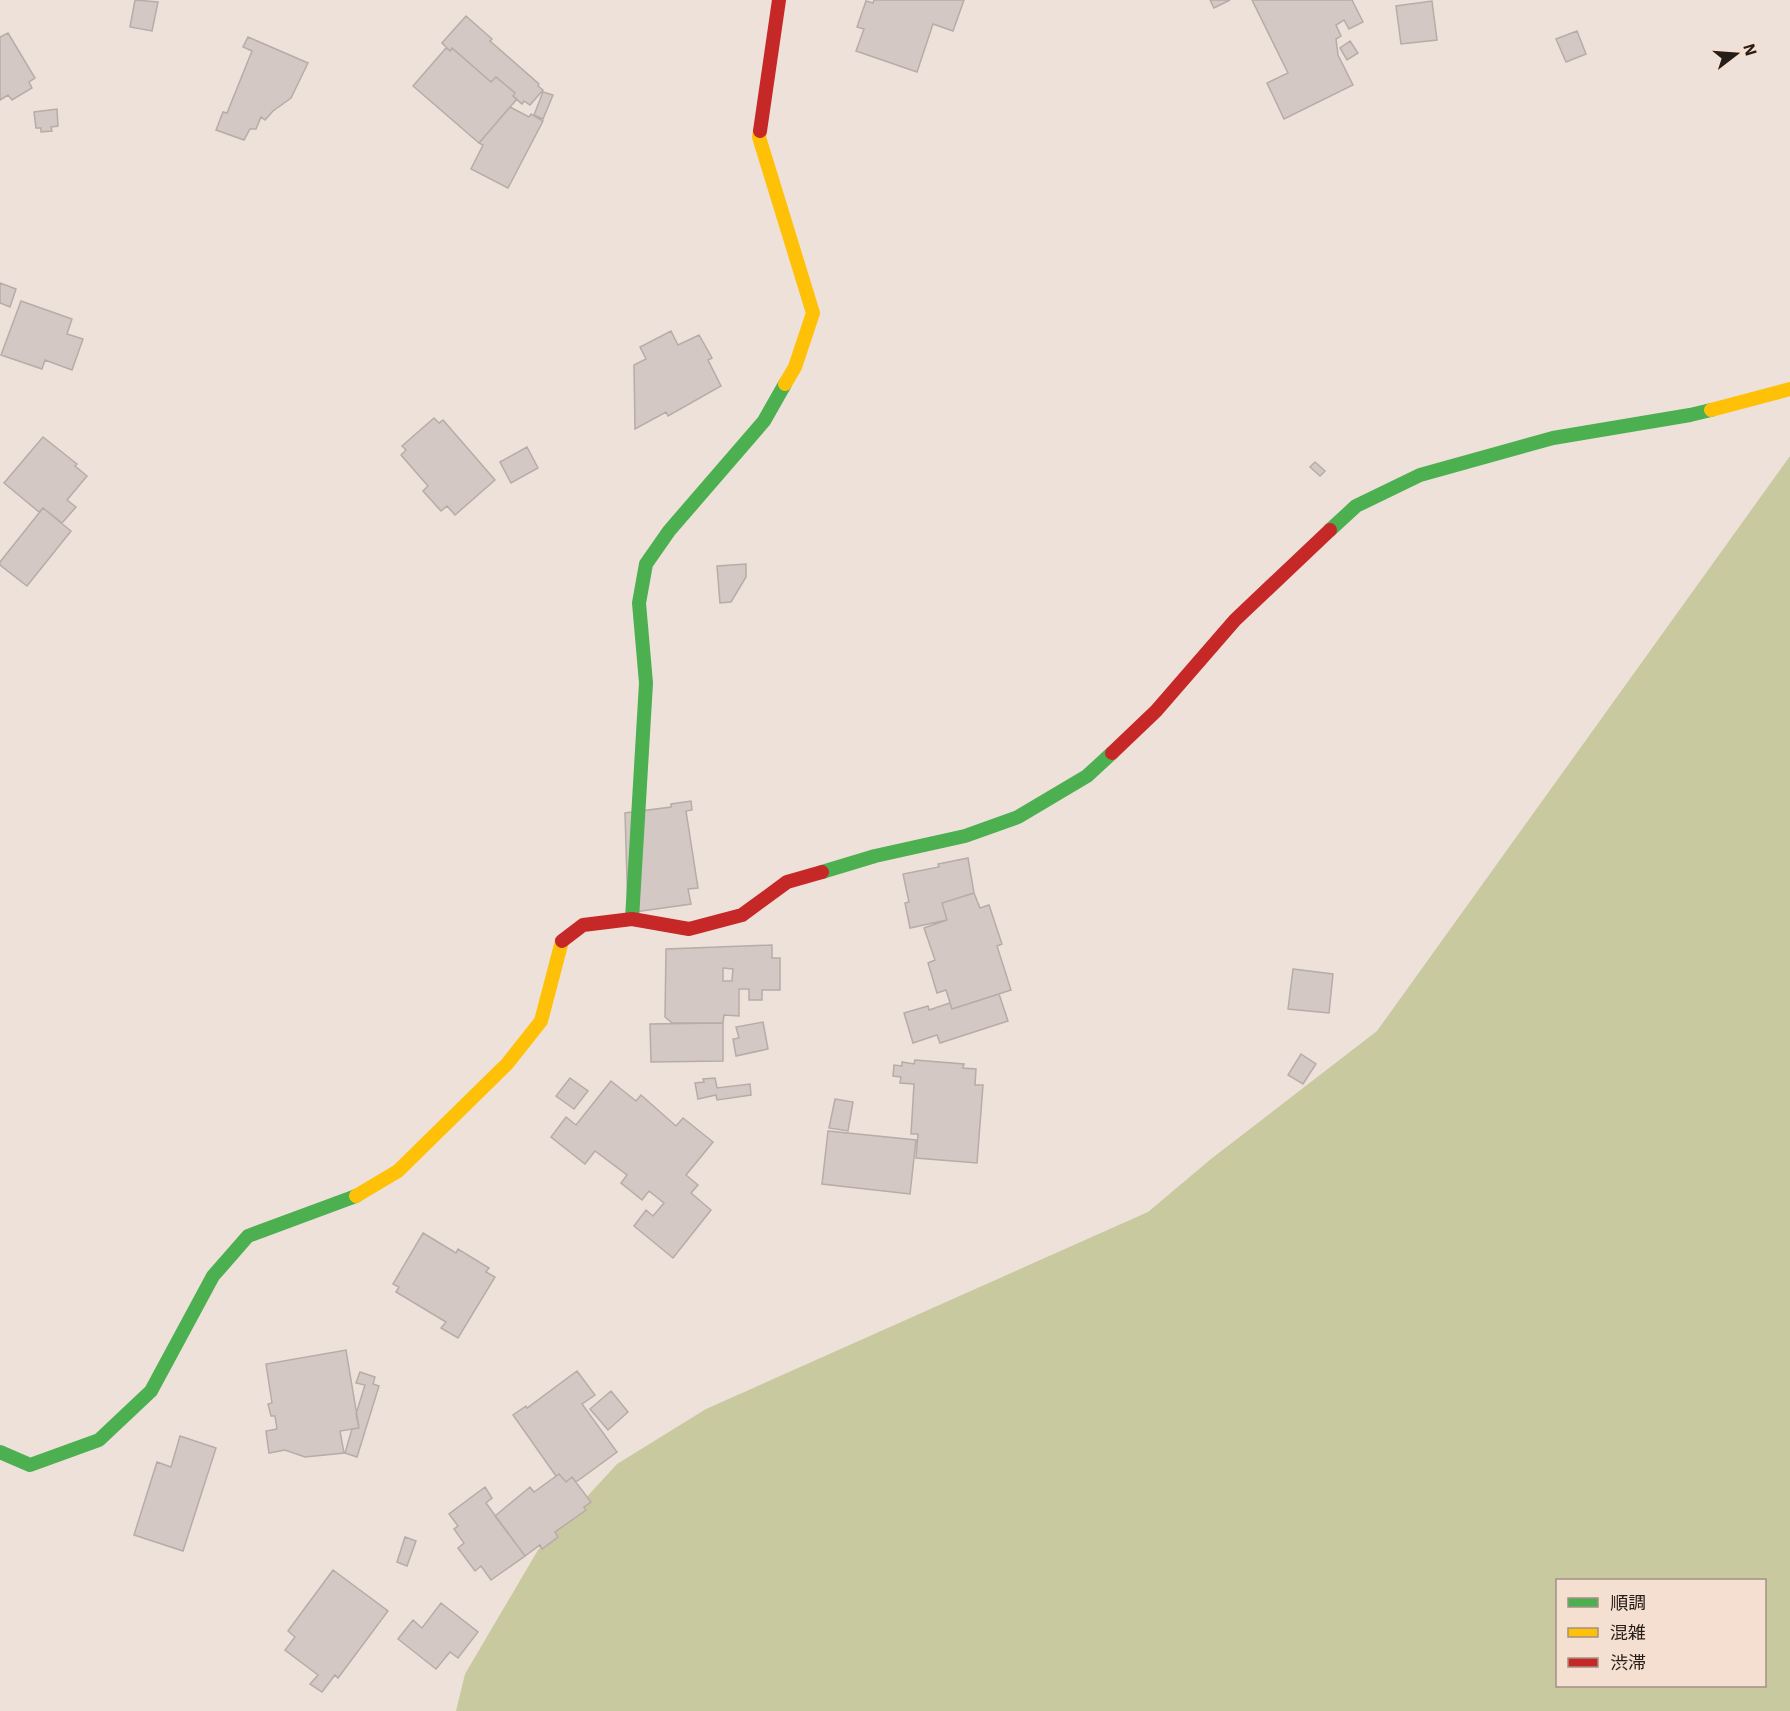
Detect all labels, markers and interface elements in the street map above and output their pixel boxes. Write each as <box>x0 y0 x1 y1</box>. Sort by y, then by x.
north arrow <box>1706 24 1766 84</box>
text: N <box>1739 41 1762 58</box>
legend <box>1556 1579 1766 1687</box>
text: 順調 <box>1610 1591 1646 1614</box>
text: 混雑 <box>1610 1621 1646 1644</box>
text: 渋滞 <box>1610 1651 1646 1674</box>

